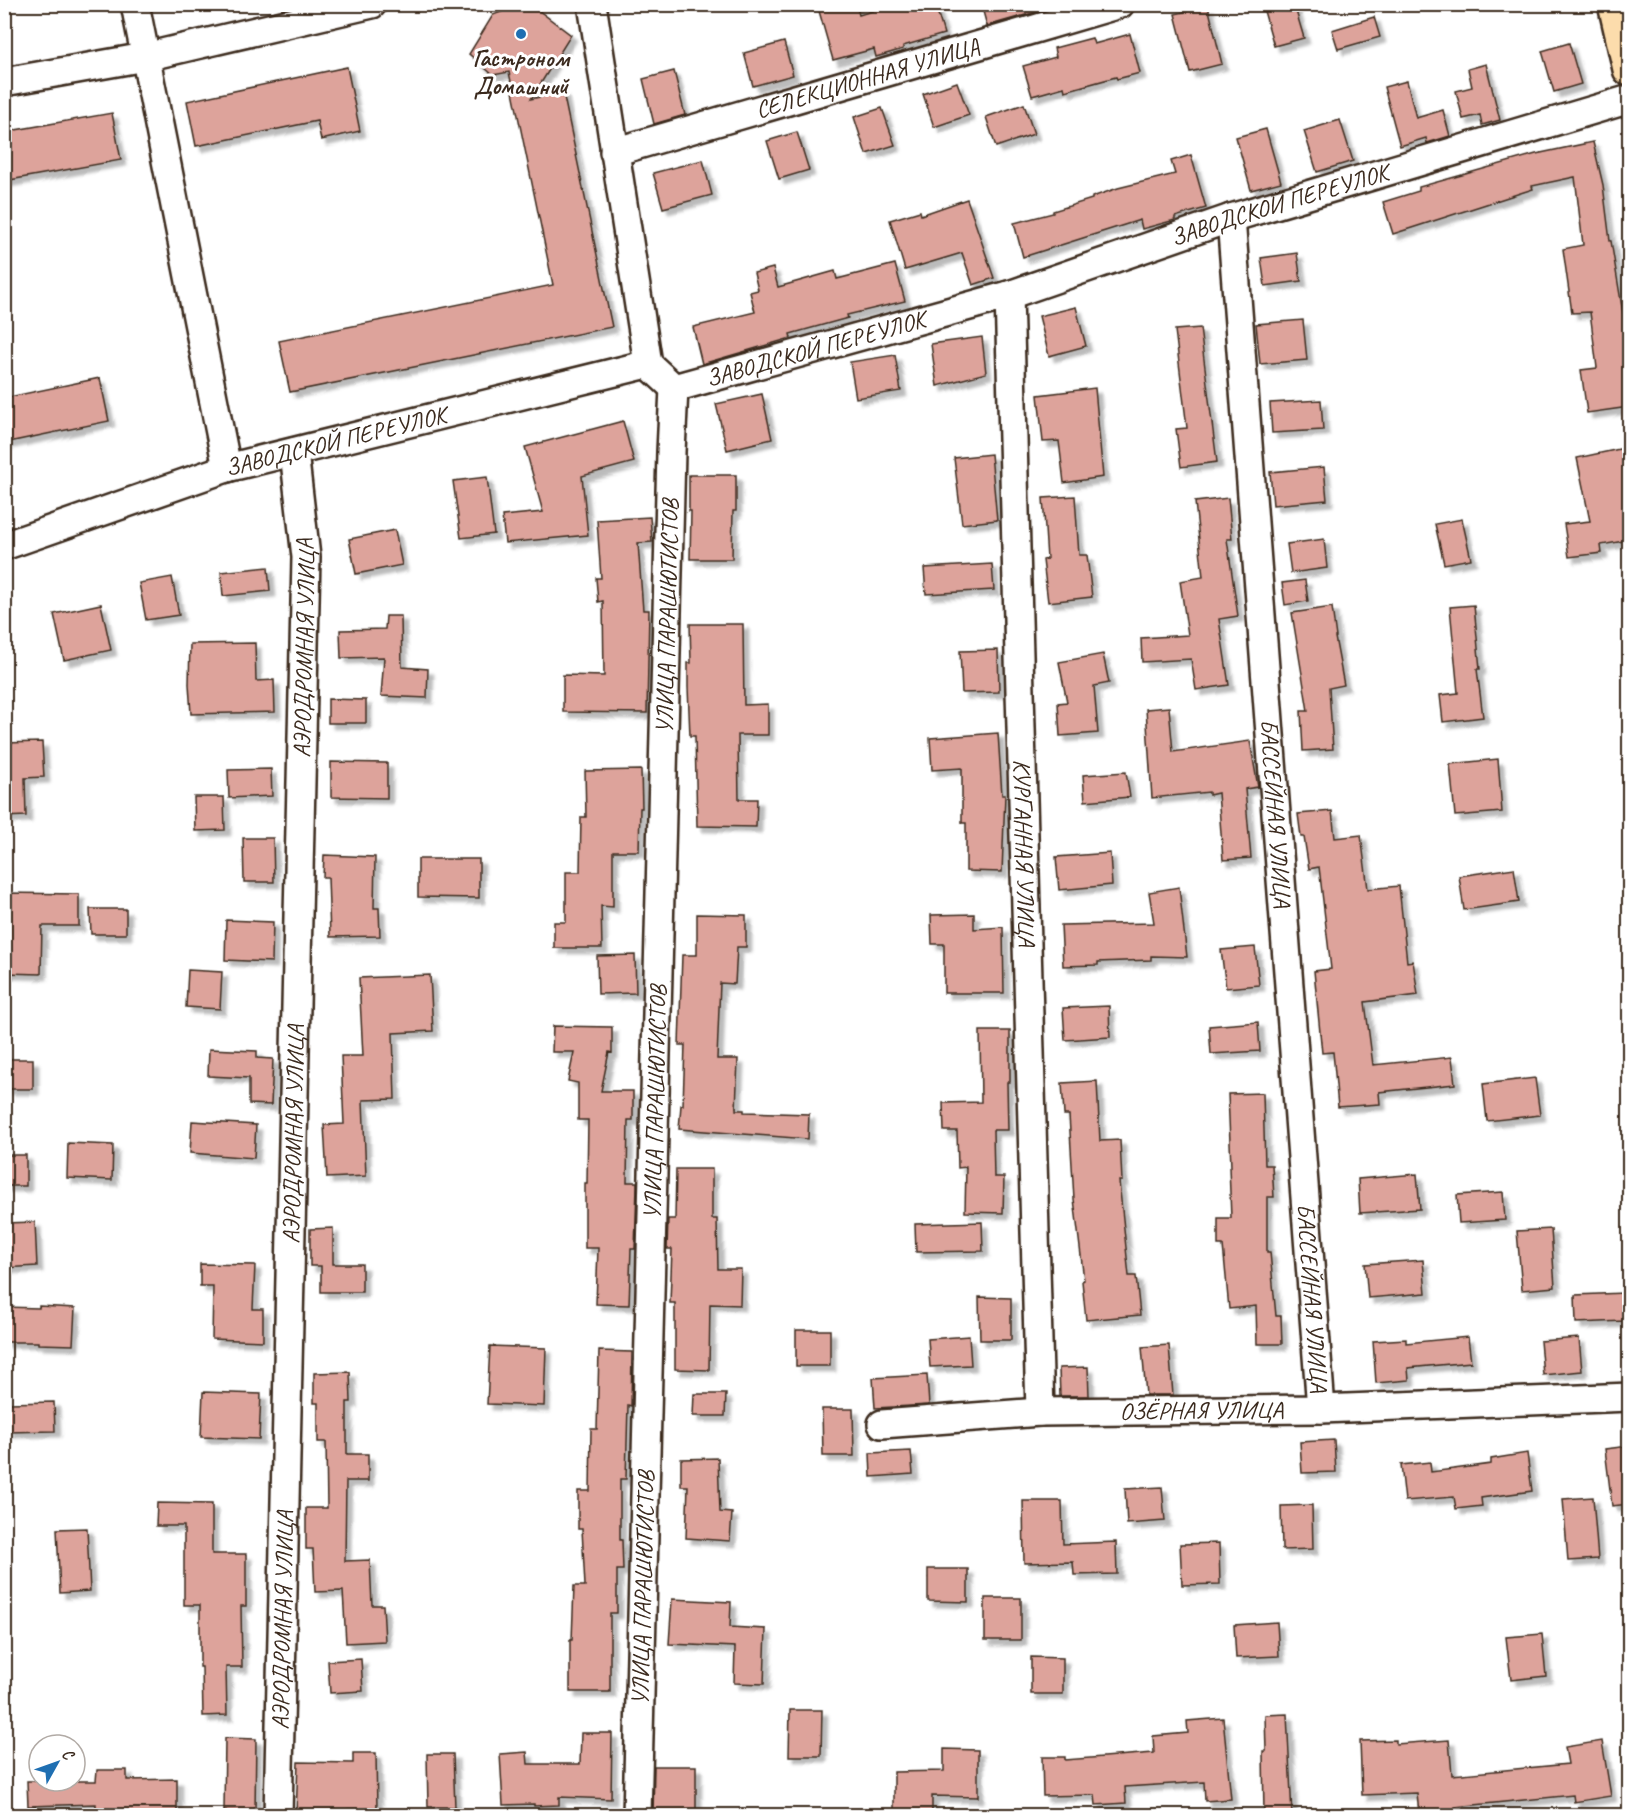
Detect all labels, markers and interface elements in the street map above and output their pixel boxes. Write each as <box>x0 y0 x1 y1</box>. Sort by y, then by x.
marker: Гастроном Домашний <box>514 27 528 41</box>
street label: СЕЛЕКЦИОННАЯ УЛИЦА <box>752 31 984 125</box>
place label: Гастроном Домашний <box>473 43 571 101</box>
street label: ЗАВОДСКОЙ ПЕРЕУЛОК <box>1166 156 1397 253</box>
street label: ЗАВОДСКОЙ ПЕРЕУЛОК <box>702 303 933 394</box>
street label: ЗАВОДСКОЙ ПЕРЕУЛОК <box>222 398 454 483</box>
street label: УЛИЦА ПАРАШЮТИСТОВ <box>649 497 685 734</box>
street label: АЭРОДРОМНАЯ УЛИЦА <box>287 536 321 758</box>
street label: БАССЕЙНАЯ УЛИЦА <box>1254 718 1298 910</box>
street label: КУРГАННАЯ УЛИЦА <box>1007 759 1042 948</box>
street label: УЛИЦА ПАРАШЮТИСТОВ <box>637 983 673 1220</box>
street label: АЭРОДРОМНАЯ УЛИЦА <box>276 1024 311 1244</box>
street label: БАССЕЙНАЯ УЛИЦА <box>1291 1203 1335 1394</box>
street label: ОЗЁРНАЯ УЛИЦА <box>1120 1394 1284 1426</box>
street label: УЛИЦА ПАРАШЮТИСТОВ <box>625 1469 661 1705</box>
street label: АЭРОДРОМНАЯ УЛИЦА <box>265 1509 300 1730</box>
north arrow <box>27 1733 87 1793</box>
text: С <box>58 1745 79 1765</box>

